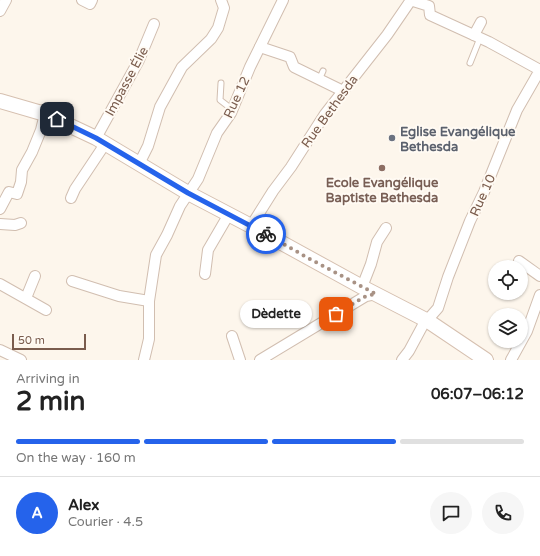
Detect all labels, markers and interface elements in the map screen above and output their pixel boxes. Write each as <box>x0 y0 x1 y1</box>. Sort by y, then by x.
street label: Impasse Élie <box>102 44 152 119</box>
street label: Rue Bethesda <box>298 72 362 151</box>
street label: Rue 12 <box>220 74 254 121</box>
pin <box>40 102 74 136</box>
icon: home <box>46 108 68 130</box>
place label: Eglise Evangélique Bethesda <box>400 124 516 155</box>
marker: Eglise Evangélique Bethesda <box>387 133 397 143</box>
marker: Ecole Evangélique Baptiste Bethesda <box>377 163 387 173</box>
street label: Rue 10 <box>467 172 499 219</box>
place label: Ecole Evangélique Baptiste Bethesda <box>326 175 439 206</box>
courier <box>246 214 286 254</box>
icon: bike <box>255 223 277 245</box>
map controls <box>488 260 528 348</box>
button: locate <box>488 260 528 300</box>
pin <box>319 297 353 331</box>
callout: Dèdette <box>240 300 312 328</box>
icon: bag <box>325 303 347 325</box>
text: Dèdette <box>251 306 301 322</box>
button: layers <box>488 308 528 348</box>
scale bar <box>12 332 86 351</box>
text: 50 m <box>18 334 45 347</box>
text: Arriving in <box>16 371 80 387</box>
text: 06:07–06:12 <box>431 385 524 403</box>
text: 2 min <box>16 386 85 417</box>
text: On the way · 160 m <box>16 450 136 466</box>
button: chat <box>430 492 472 534</box>
button: phone <box>482 492 524 534</box>
text: Alex <box>68 496 99 514</box>
text: A <box>31 504 43 522</box>
text: Courier · 4.5 <box>68 514 143 530</box>

